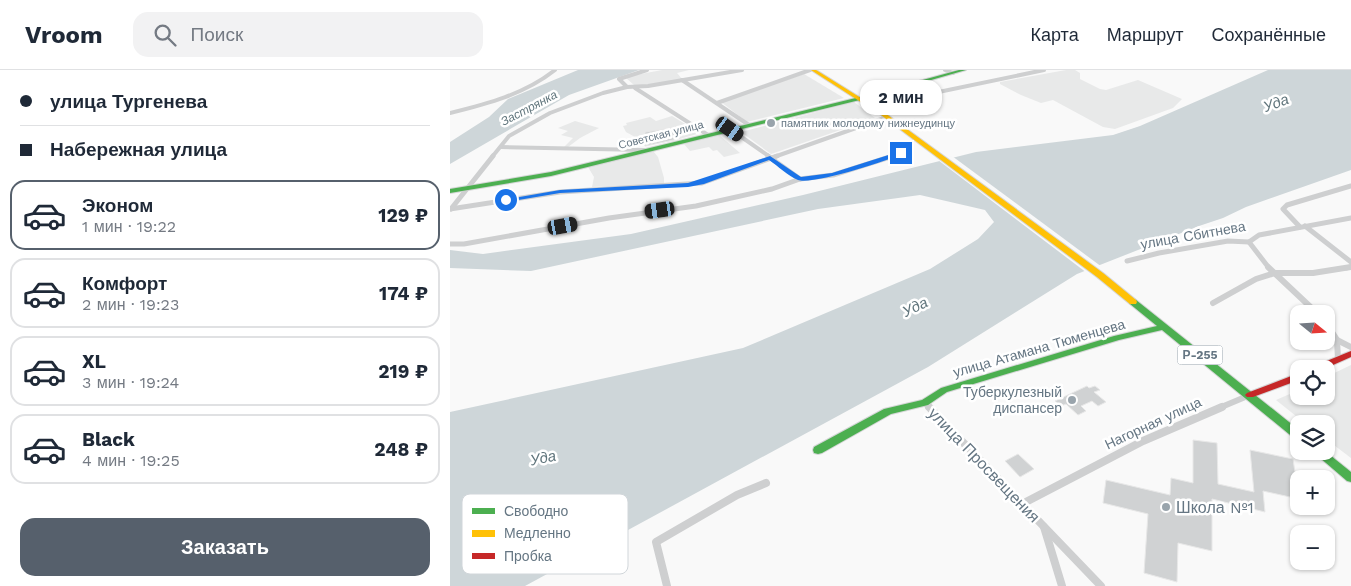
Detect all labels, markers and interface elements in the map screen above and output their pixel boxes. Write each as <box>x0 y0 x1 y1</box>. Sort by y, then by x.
search box <box>133 12 483 57</box>
text: Vroom <box>25 21 103 49</box>
icon: search <box>151 21 179 49</box>
text: Поиск <box>191 23 243 46</box>
text: Карта <box>1031 24 1079 45</box>
text: Маршрут <box>1107 24 1183 45</box>
text: Сохранённые <box>1211 24 1326 45</box>
callout: 2 мин <box>860 81 942 116</box>
water label: Застрянка <box>498 87 560 129</box>
text: 2 мин <box>878 88 924 107</box>
text: улица Тургенева <box>50 90 207 113</box>
water label: Уда <box>1260 90 1291 116</box>
car <box>713 114 746 144</box>
marker: памятник молодому нижнеудинцу <box>765 117 777 129</box>
place label: памятник молодому нижнеудинцу <box>781 117 955 130</box>
street label: Советская улица <box>617 118 706 152</box>
text: Набережная улица <box>50 138 227 161</box>
route end <box>890 142 912 164</box>
route start <box>495 189 517 211</box>
icon: car <box>22 193 67 238</box>
text: Эконом <box>82 194 153 217</box>
car <box>644 200 675 220</box>
text: 129 ₽ <box>378 204 428 227</box>
car <box>546 216 579 236</box>
text: 1 мин · 19:22 <box>82 217 176 236</box>
street label: улица Сбитнева <box>1139 218 1247 252</box>
icon: car <box>22 271 67 316</box>
text: Комфорт <box>82 272 167 295</box>
text: 174 ₽ <box>379 282 428 305</box>
water label: Уда <box>898 293 931 321</box>
text: 2 мин · 19:23 <box>82 295 179 314</box>
north arrow <box>1290 305 1335 350</box>
map controls <box>1290 305 1335 570</box>
street label: улица Атамана Тюменцева <box>951 316 1127 380</box>
road number: Р-255 <box>1178 346 1222 364</box>
icon: car <box>22 349 67 394</box>
text: XL <box>82 350 106 373</box>
text: 219 ₽ <box>378 360 428 383</box>
button: locate <box>1290 360 1335 405</box>
text: 3 мин · 19:24 <box>82 373 179 392</box>
place label: Туберкулезный диспансер <box>963 384 1062 416</box>
marker: Туберкулезный диспансер <box>1066 394 1078 406</box>
street label: Нагорная улица <box>1102 394 1204 452</box>
street label: улица Просвещения <box>924 404 1044 526</box>
button: layers <box>1290 415 1335 460</box>
icon: car <box>22 427 67 472</box>
text: Black <box>82 428 135 451</box>
text: 248 ₽ <box>374 438 428 461</box>
water label: Уда <box>528 447 558 470</box>
text: 4 мин · 19:25 <box>82 451 180 470</box>
button: + <box>1290 470 1335 515</box>
legend <box>462 494 628 574</box>
place label: Школа №1 <box>1176 498 1254 517</box>
marker: Школа №1 <box>1160 501 1172 513</box>
text: Свободно <box>504 503 569 519</box>
button: Заказать <box>20 518 430 576</box>
text: Медленно <box>504 525 571 541</box>
button: − <box>1290 525 1335 570</box>
text: Пробка <box>504 548 552 564</box>

